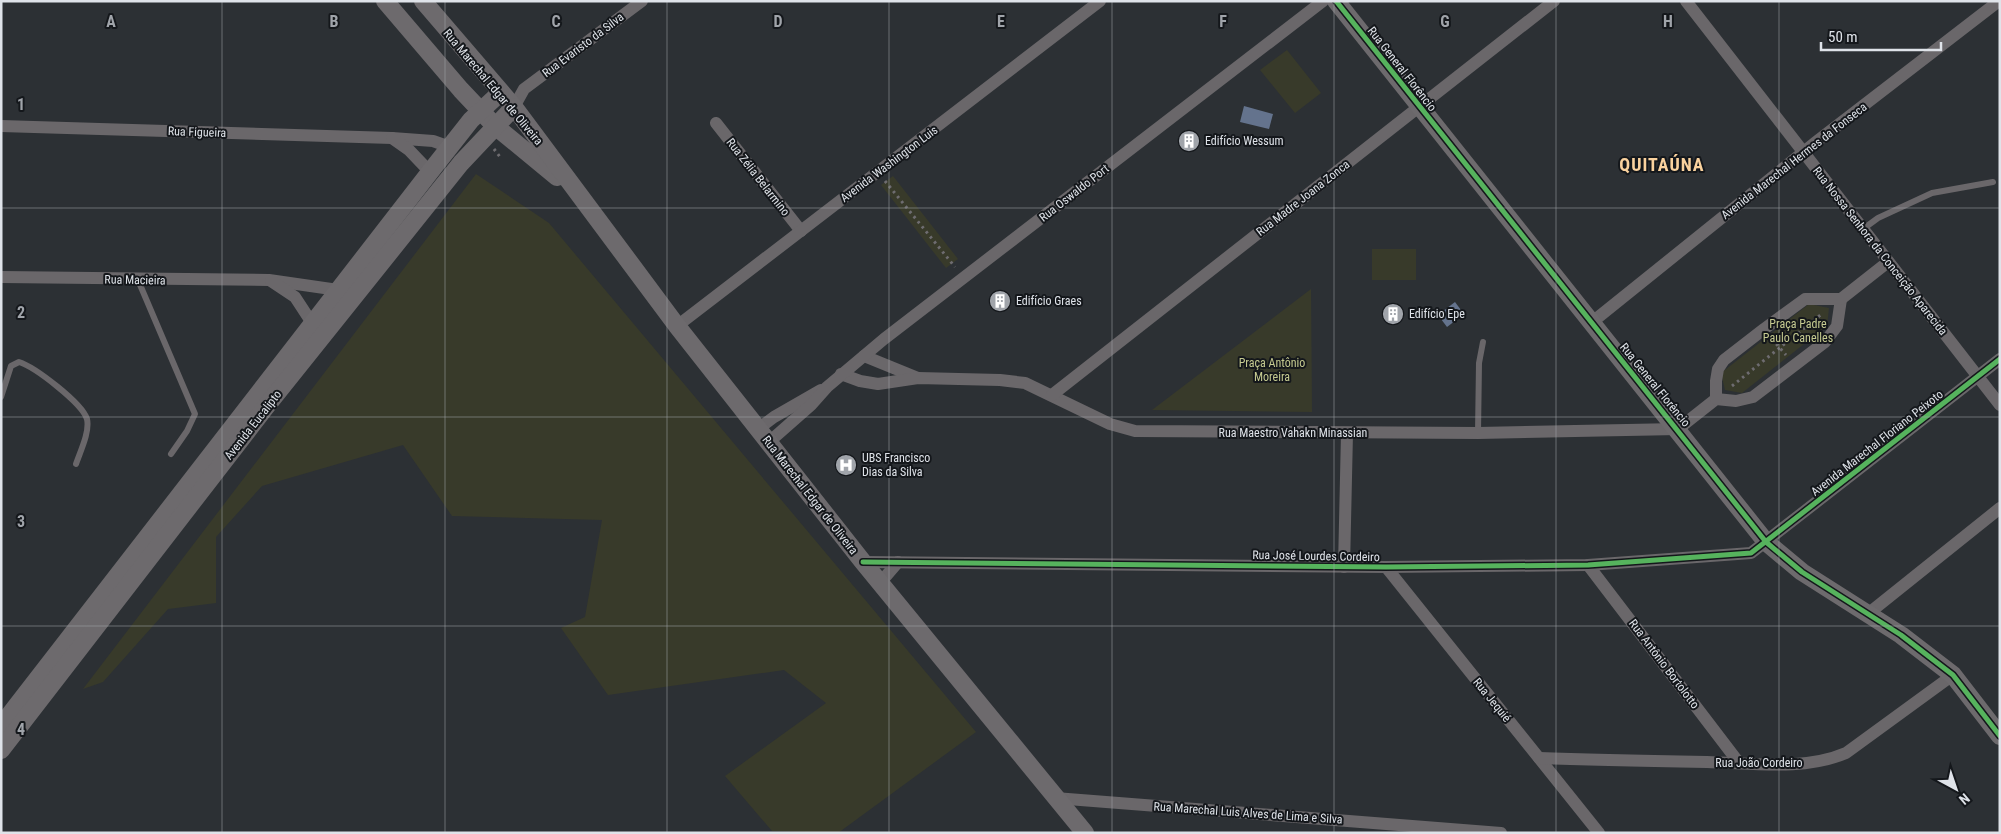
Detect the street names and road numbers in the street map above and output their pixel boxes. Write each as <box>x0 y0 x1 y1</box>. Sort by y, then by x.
street label: Rua Evaristo da Silva <box>540 10 627 80</box>
street label: Rua General Florêncio <box>1365 24 1439 114</box>
street label: Rua Marechal Edgar de Oliveira <box>440 26 546 148</box>
street label: Avenida Marechal Hermes da Fonseca <box>1718 100 1870 222</box>
street label: Avenida Washington Luis <box>838 123 940 205</box>
street label: Rua Figueira <box>168 124 227 140</box>
street label: Rua Zélia Belarmino <box>723 135 793 219</box>
street label: Rua Madre Joana Zonca <box>1254 157 1353 239</box>
street label: Rua Oswaldo Port <box>1036 161 1112 225</box>
street label: Rua Nossa Senhora da Conceição Aparecida <box>1810 164 1950 338</box>
street label: Rua Macieira <box>104 272 166 288</box>
street label: Rua General Florêncio <box>1617 340 1693 430</box>
street label: Avenida Marechal Floriano Peixoto <box>1808 387 1946 499</box>
street label: Avenida Eucalipto <box>222 388 284 462</box>
street label: Rua Maestro Vahakn Minassian <box>1219 426 1368 440</box>
street label: Rua Marechal Edgar de Oliveira <box>759 433 861 557</box>
street label: Rua José Lourdes Cordeiro <box>1252 548 1380 564</box>
street label: Rua Antônio Bortolotto <box>1626 617 1702 711</box>
street label: Rua Jequié <box>1470 675 1514 725</box>
street label: Rua João Cordeiro <box>1715 756 1803 770</box>
street label: Rua Marechal Luis Alves de Lima e Silva <box>1153 799 1343 827</box>

